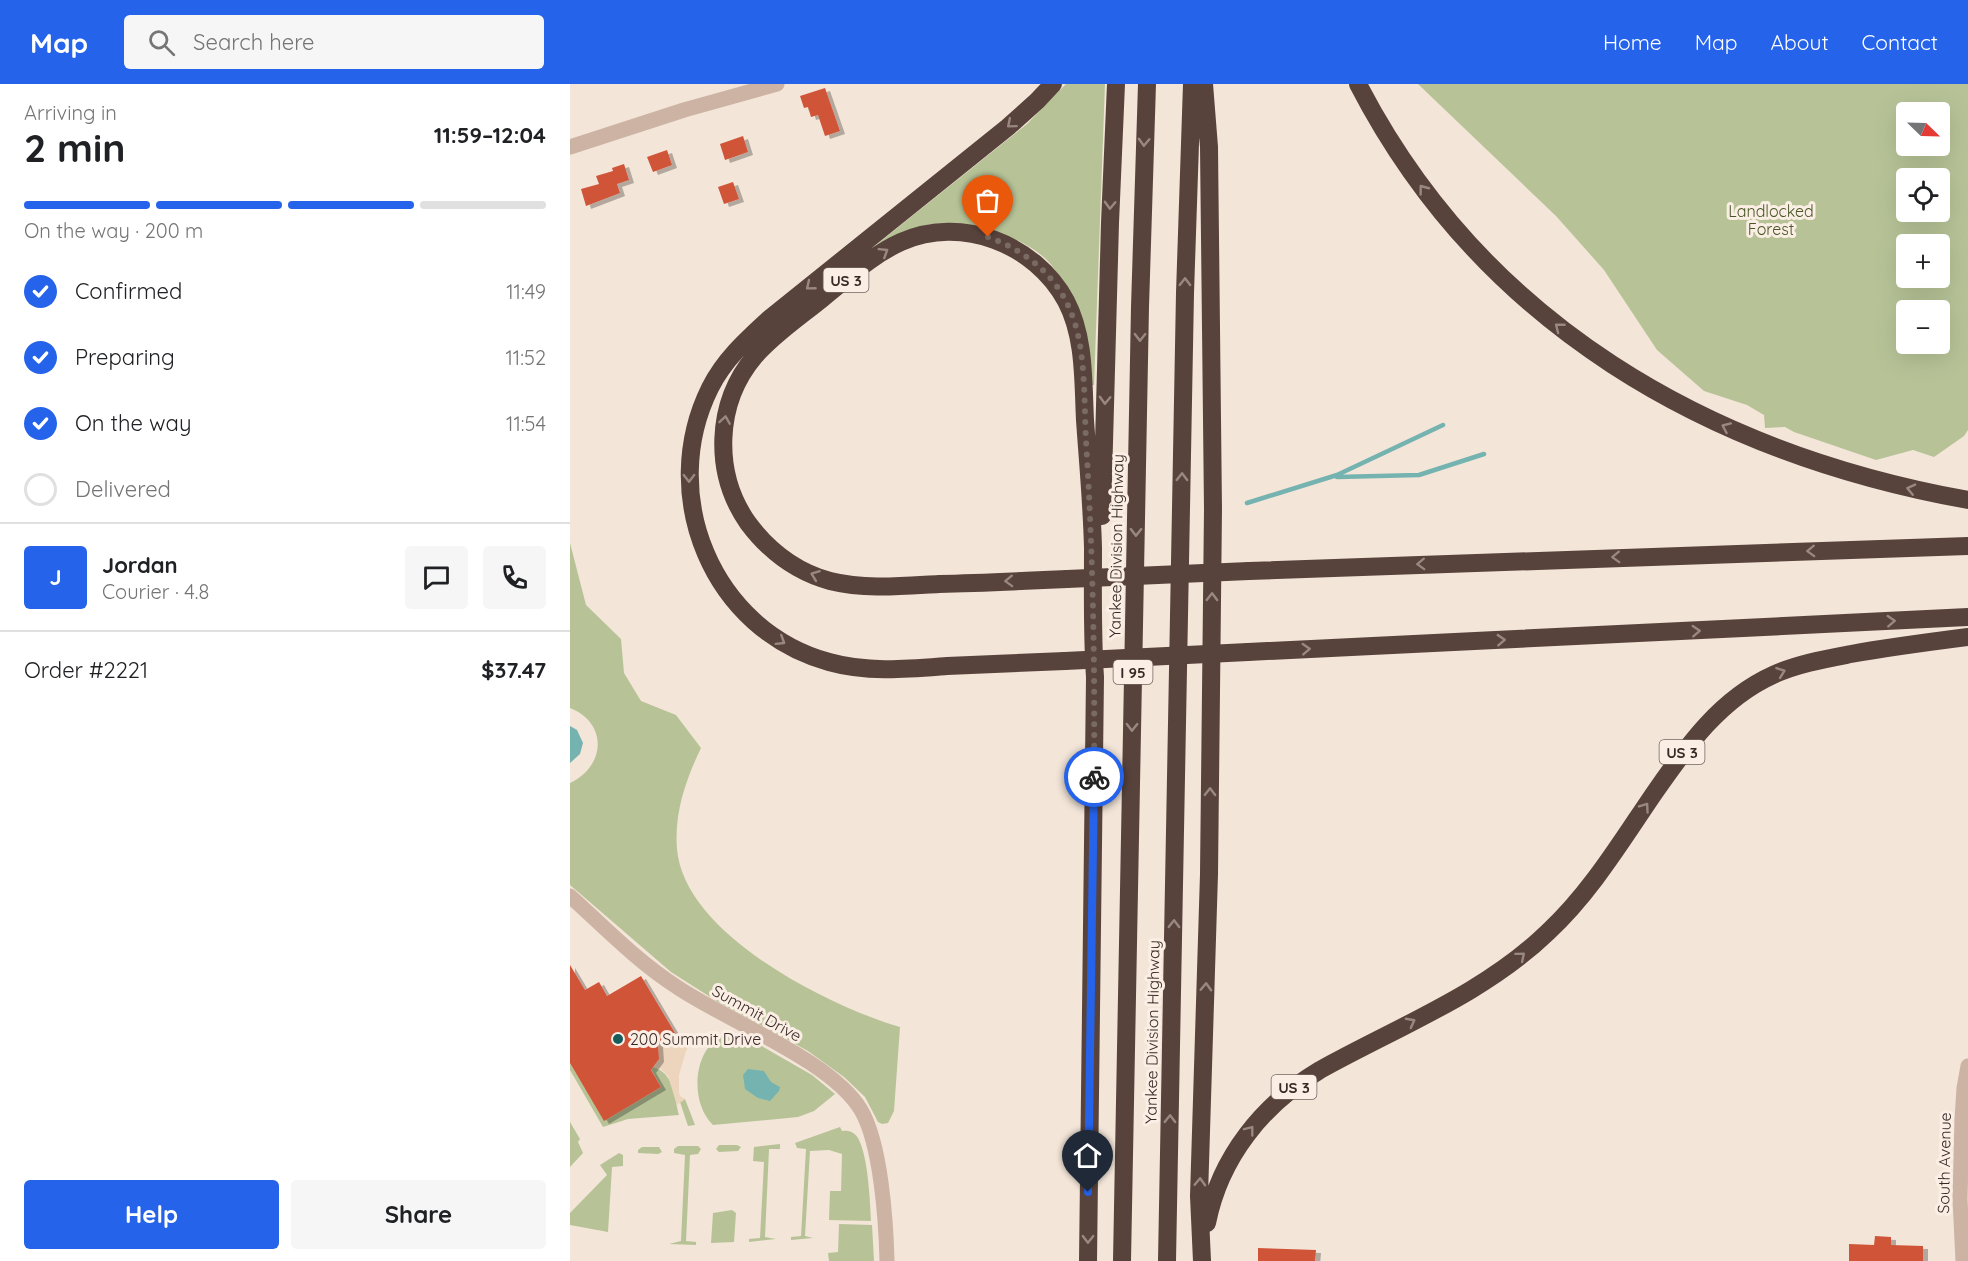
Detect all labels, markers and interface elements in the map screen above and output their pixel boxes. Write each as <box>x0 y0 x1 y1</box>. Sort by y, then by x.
search box <box>124 15 544 69</box>
text: Map <box>30 25 88 60</box>
icon: search <box>145 26 178 59</box>
text: Search here <box>193 28 315 56</box>
text: Home <box>1603 29 1662 55</box>
text: Map <box>1695 29 1738 55</box>
text: About <box>1771 29 1829 55</box>
text: Contact <box>1862 29 1938 55</box>
text: Arriving in <box>24 100 117 125</box>
north arrow <box>1896 102 1950 156</box>
map controls <box>1896 102 1950 354</box>
one-way arrow <box>1007 117 1018 128</box>
text: 11:59–12:04 <box>434 121 546 149</box>
text: 2 min <box>24 123 126 172</box>
one-way arrow <box>1138 138 1151 147</box>
button: locate <box>1896 168 1950 222</box>
pin <box>962 175 1013 237</box>
icon: bag <box>971 184 1004 217</box>
one-way arrow <box>1419 184 1430 195</box>
one-way arrow <box>1104 201 1117 210</box>
park label: Landlocked Forest <box>1728 201 1814 239</box>
text: On the way · 200 m <box>24 218 203 243</box>
button: + <box>1896 234 1950 288</box>
one-way arrow <box>877 248 888 259</box>
road number: US 3 <box>824 268 868 292</box>
icon: check <box>24 275 57 308</box>
text: Confirmed <box>75 277 182 305</box>
one-way arrow <box>1179 277 1191 286</box>
text: 11:49 <box>506 279 546 304</box>
one-way arrow <box>805 279 816 290</box>
button: − <box>1896 300 1950 354</box>
one-way arrow <box>1555 324 1566 335</box>
one-way arrow <box>1133 333 1146 342</box>
icon: check <box>24 341 57 374</box>
text: Preparing <box>75 343 175 371</box>
text: 11:52 <box>505 345 546 370</box>
one-way arrow <box>1098 396 1111 405</box>
icon: check <box>24 407 57 440</box>
text: On the way <box>75 409 191 437</box>
text: 11:54 <box>506 411 546 436</box>
one-way arrow <box>719 415 731 424</box>
one-way arrow <box>1722 422 1733 434</box>
street label: Yankee Division Highway <box>1104 454 1128 638</box>
one-way arrow <box>1175 472 1188 481</box>
one-way arrow <box>683 474 695 483</box>
text: Delivered <box>75 475 171 503</box>
one-way arrow <box>1906 483 1916 496</box>
one-way arrow <box>1130 528 1142 537</box>
one-way arrow <box>1806 545 1815 558</box>
button: chat <box>405 546 468 609</box>
button: phone <box>483 546 546 609</box>
text: Jordan <box>102 551 178 579</box>
one-way arrow <box>1612 551 1621 564</box>
one-way arrow <box>1417 557 1426 570</box>
text: J <box>49 563 62 591</box>
one-way arrow <box>810 570 821 583</box>
one-way arrow <box>1004 575 1013 588</box>
text: Courier · 4.8 <box>102 579 209 604</box>
one-way arrow <box>1206 592 1218 601</box>
one-way arrow <box>1886 615 1895 628</box>
one-way arrow <box>1691 625 1700 638</box>
one-way arrow <box>775 633 785 645</box>
one-way arrow <box>1497 634 1506 647</box>
one-way arrow <box>1302 643 1311 656</box>
text: Order #2221 <box>24 656 148 684</box>
text: $37.47 <box>481 656 546 684</box>
road number: I 95 <box>1114 660 1152 684</box>
one-way arrow <box>1775 667 1786 679</box>
one-way arrow <box>1126 723 1138 732</box>
road number: US 3 <box>1660 740 1704 764</box>
courier <box>1064 747 1124 807</box>
icon: bike <box>1078 761 1111 794</box>
one-way arrow <box>1204 787 1216 796</box>
one-way arrow <box>1638 802 1649 813</box>
one-way arrow <box>1167 919 1180 928</box>
street label: Yankee Division Highway <box>1140 940 1164 1124</box>
one-way arrow <box>1514 953 1525 964</box>
street label: Summit Drive <box>709 980 805 1046</box>
one-way arrow <box>1199 982 1212 991</box>
one-way arrow <box>1404 1018 1415 1029</box>
place label: 200 Summit Drive <box>630 1029 761 1049</box>
marker: 200 Summit Drive <box>611 1032 625 1046</box>
road number: US 3 <box>1272 1075 1316 1099</box>
street label: South Avenue <box>1933 1112 1955 1214</box>
one-way arrow <box>1164 1114 1176 1123</box>
one-way arrow <box>1243 1125 1254 1136</box>
pin <box>1062 1130 1113 1192</box>
icon: home <box>1071 1139 1104 1172</box>
one-way arrow <box>1193 1177 1206 1186</box>
button: Help <box>24 1180 279 1249</box>
button: Share <box>291 1180 546 1249</box>
one-way arrow <box>1082 1234 1094 1243</box>

